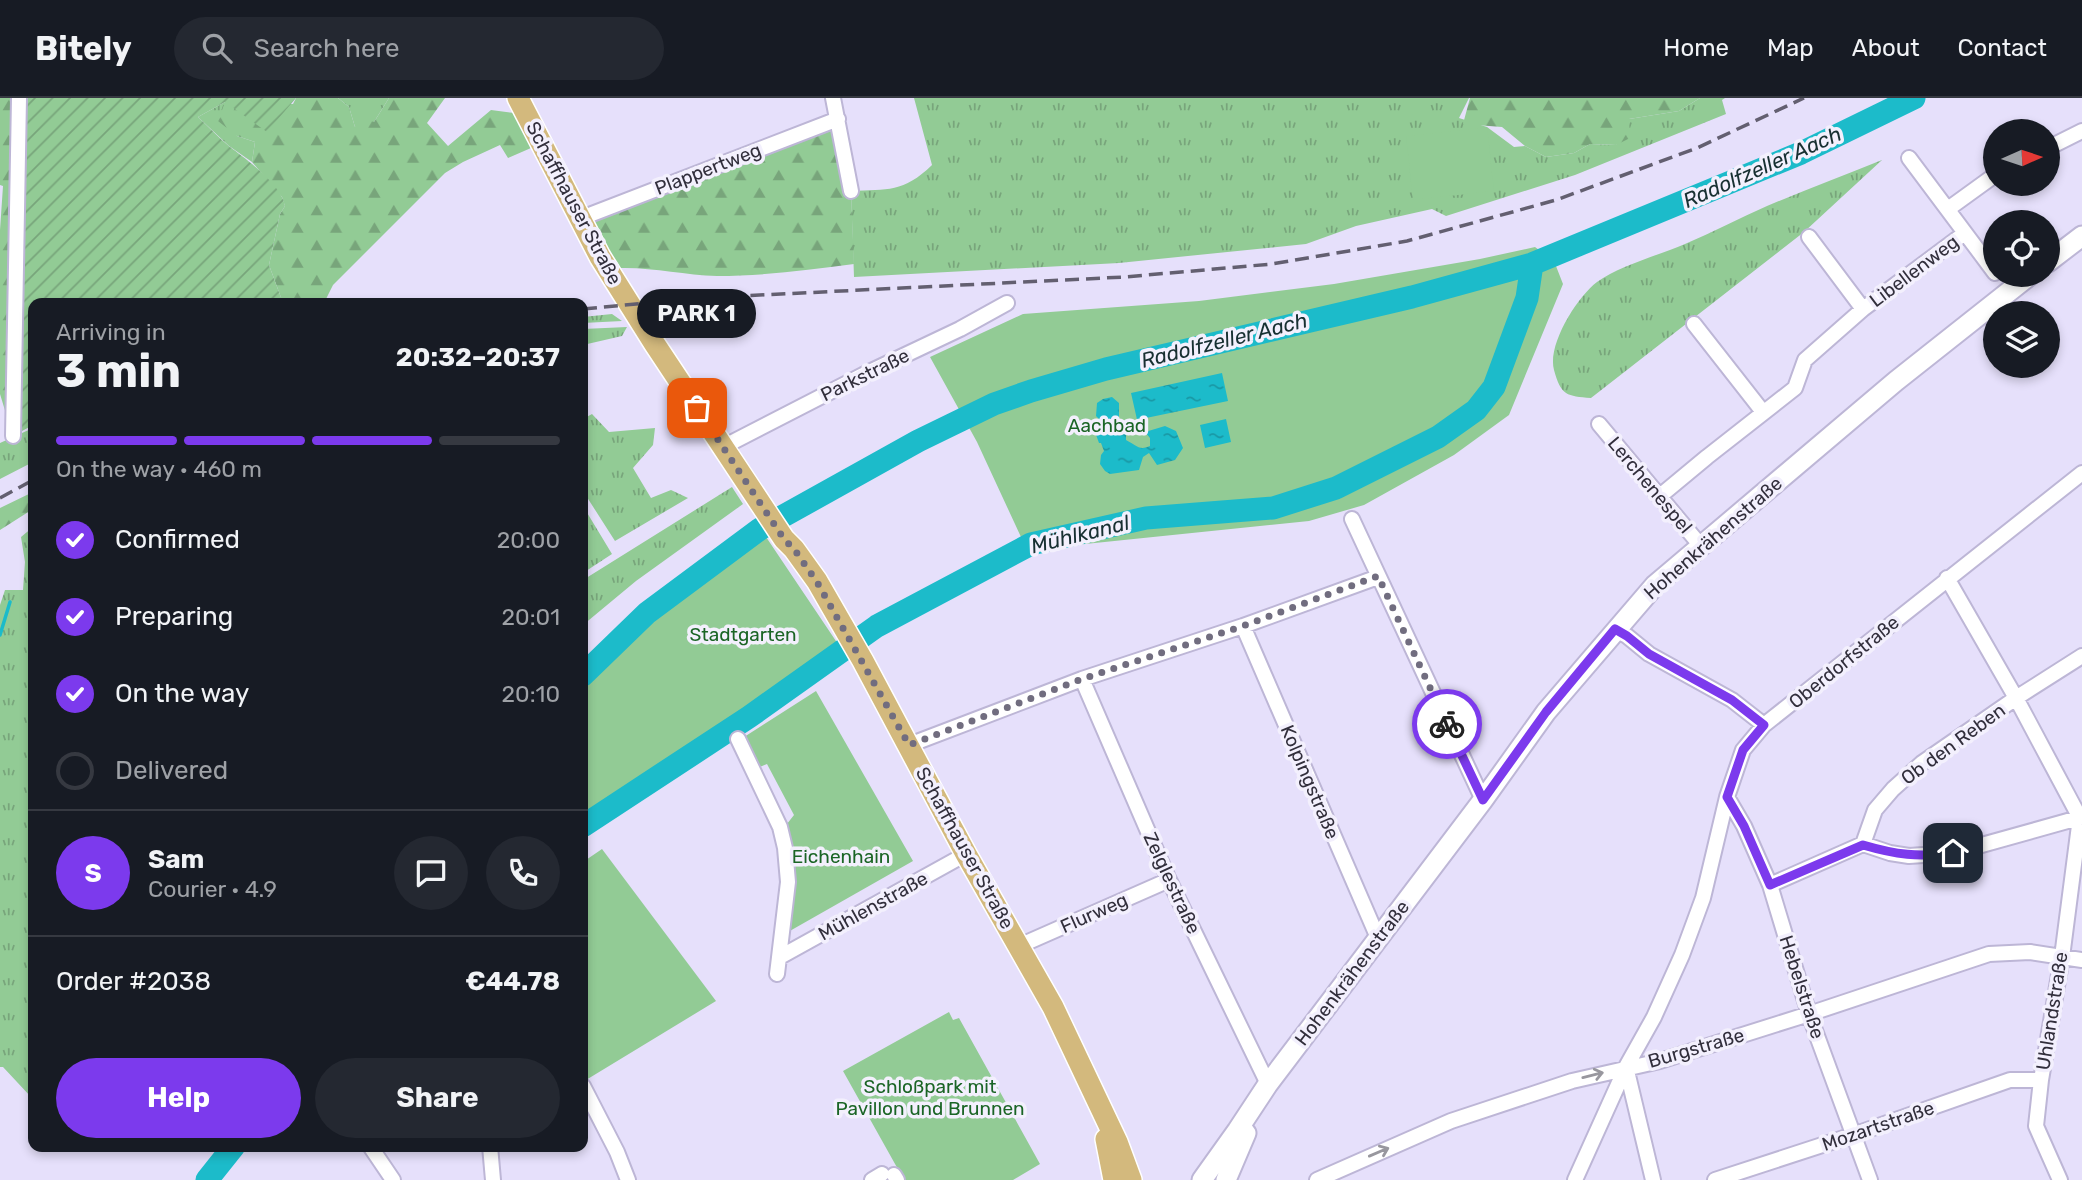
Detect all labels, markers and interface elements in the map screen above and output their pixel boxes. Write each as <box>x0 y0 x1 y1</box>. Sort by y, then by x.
search box <box>174 17 664 80</box>
text: Bitely <box>35 29 132 68</box>
icon: search <box>198 29 236 67</box>
text: Search here <box>254 33 400 64</box>
text: Home <box>1663 34 1729 62</box>
text: Map <box>1767 34 1814 62</box>
text: About <box>1852 34 1920 62</box>
text: Contact <box>1958 34 2047 62</box>
street label: Schaffhauser Straße <box>521 118 627 288</box>
north arrow <box>1983 119 2060 196</box>
map controls <box>1983 119 2060 378</box>
water label: Radolfzeller Aach <box>1679 121 1845 213</box>
street label: Plappertweg <box>652 138 764 200</box>
button: locate <box>1983 210 2060 287</box>
street label: Libellenweg <box>1865 230 1963 312</box>
callout: PARK 1 <box>638 289 756 338</box>
text: PARK 1 <box>657 299 736 327</box>
button: layers <box>1983 301 2060 378</box>
water label: Radolfzeller Aach <box>1138 307 1310 373</box>
text: Arriving in <box>56 318 166 346</box>
text: 20:32–20:37 <box>396 342 560 373</box>
text: 3 min <box>56 344 181 399</box>
street label: Parkstraße <box>817 344 913 406</box>
pin <box>667 378 727 438</box>
icon: bag <box>678 389 716 427</box>
park label: Aachbad <box>1068 414 1146 437</box>
street label: Lerchenespel <box>1603 432 1697 538</box>
text: On the way · 460 m <box>56 455 262 483</box>
street label: Hohenkrähenstraße <box>1639 472 1787 604</box>
water label: Mühlkanal <box>1028 509 1133 558</box>
icon: check <box>56 521 94 559</box>
text: Confirmed <box>115 524 240 555</box>
text: 20:00 <box>497 526 560 554</box>
icon: check <box>56 598 94 636</box>
text: Preparing <box>115 601 233 632</box>
text: 20:01 <box>502 603 560 631</box>
street label: Oberdorfstraße <box>1784 611 1904 713</box>
park label: Stadtgarten <box>689 623 797 646</box>
icon: check <box>56 675 94 713</box>
text: On the way <box>115 678 249 709</box>
text: 20:10 <box>502 680 560 708</box>
courier <box>1412 689 1482 759</box>
street label: Ob den Reben <box>1896 698 2010 790</box>
icon: bike <box>1428 705 1466 743</box>
street label: Kolpingstraße <box>1276 722 1344 842</box>
text: Delivered <box>115 755 228 786</box>
street label: Schaffhauser Straße <box>911 763 1019 933</box>
pin <box>1923 823 1983 883</box>
street label: Zelglestraße <box>1138 829 1206 937</box>
icon: home <box>1934 834 1972 872</box>
button: chat <box>394 836 468 910</box>
button: phone <box>486 836 560 910</box>
text: Sam <box>148 844 204 875</box>
park label: Eichenhain <box>792 845 890 868</box>
text: S <box>84 858 102 889</box>
street label: Mühlenstraße <box>814 867 932 945</box>
text: Courier · 4.9 <box>148 875 277 903</box>
street label: Flurweg <box>1057 888 1131 938</box>
street label: Hohenkrähenstraße <box>1290 896 1414 1050</box>
street label: Hebelstraße <box>1774 932 1830 1042</box>
street label: Uhlandstraße <box>2031 950 2073 1072</box>
text: Order #2038 <box>56 966 211 997</box>
text: €44.78 <box>465 966 560 997</box>
street label: Burgstraße <box>1645 1023 1747 1073</box>
button: Help <box>56 1058 301 1138</box>
button: Share <box>315 1058 560 1138</box>
one-way arrow <box>1581 1068 1604 1081</box>
park label: Schloßpark mit Pavillon und Brunnen <box>835 1075 1025 1120</box>
street label: Mozartstraße <box>1819 1096 1937 1156</box>
one-way arrow <box>1368 1145 1389 1158</box>

